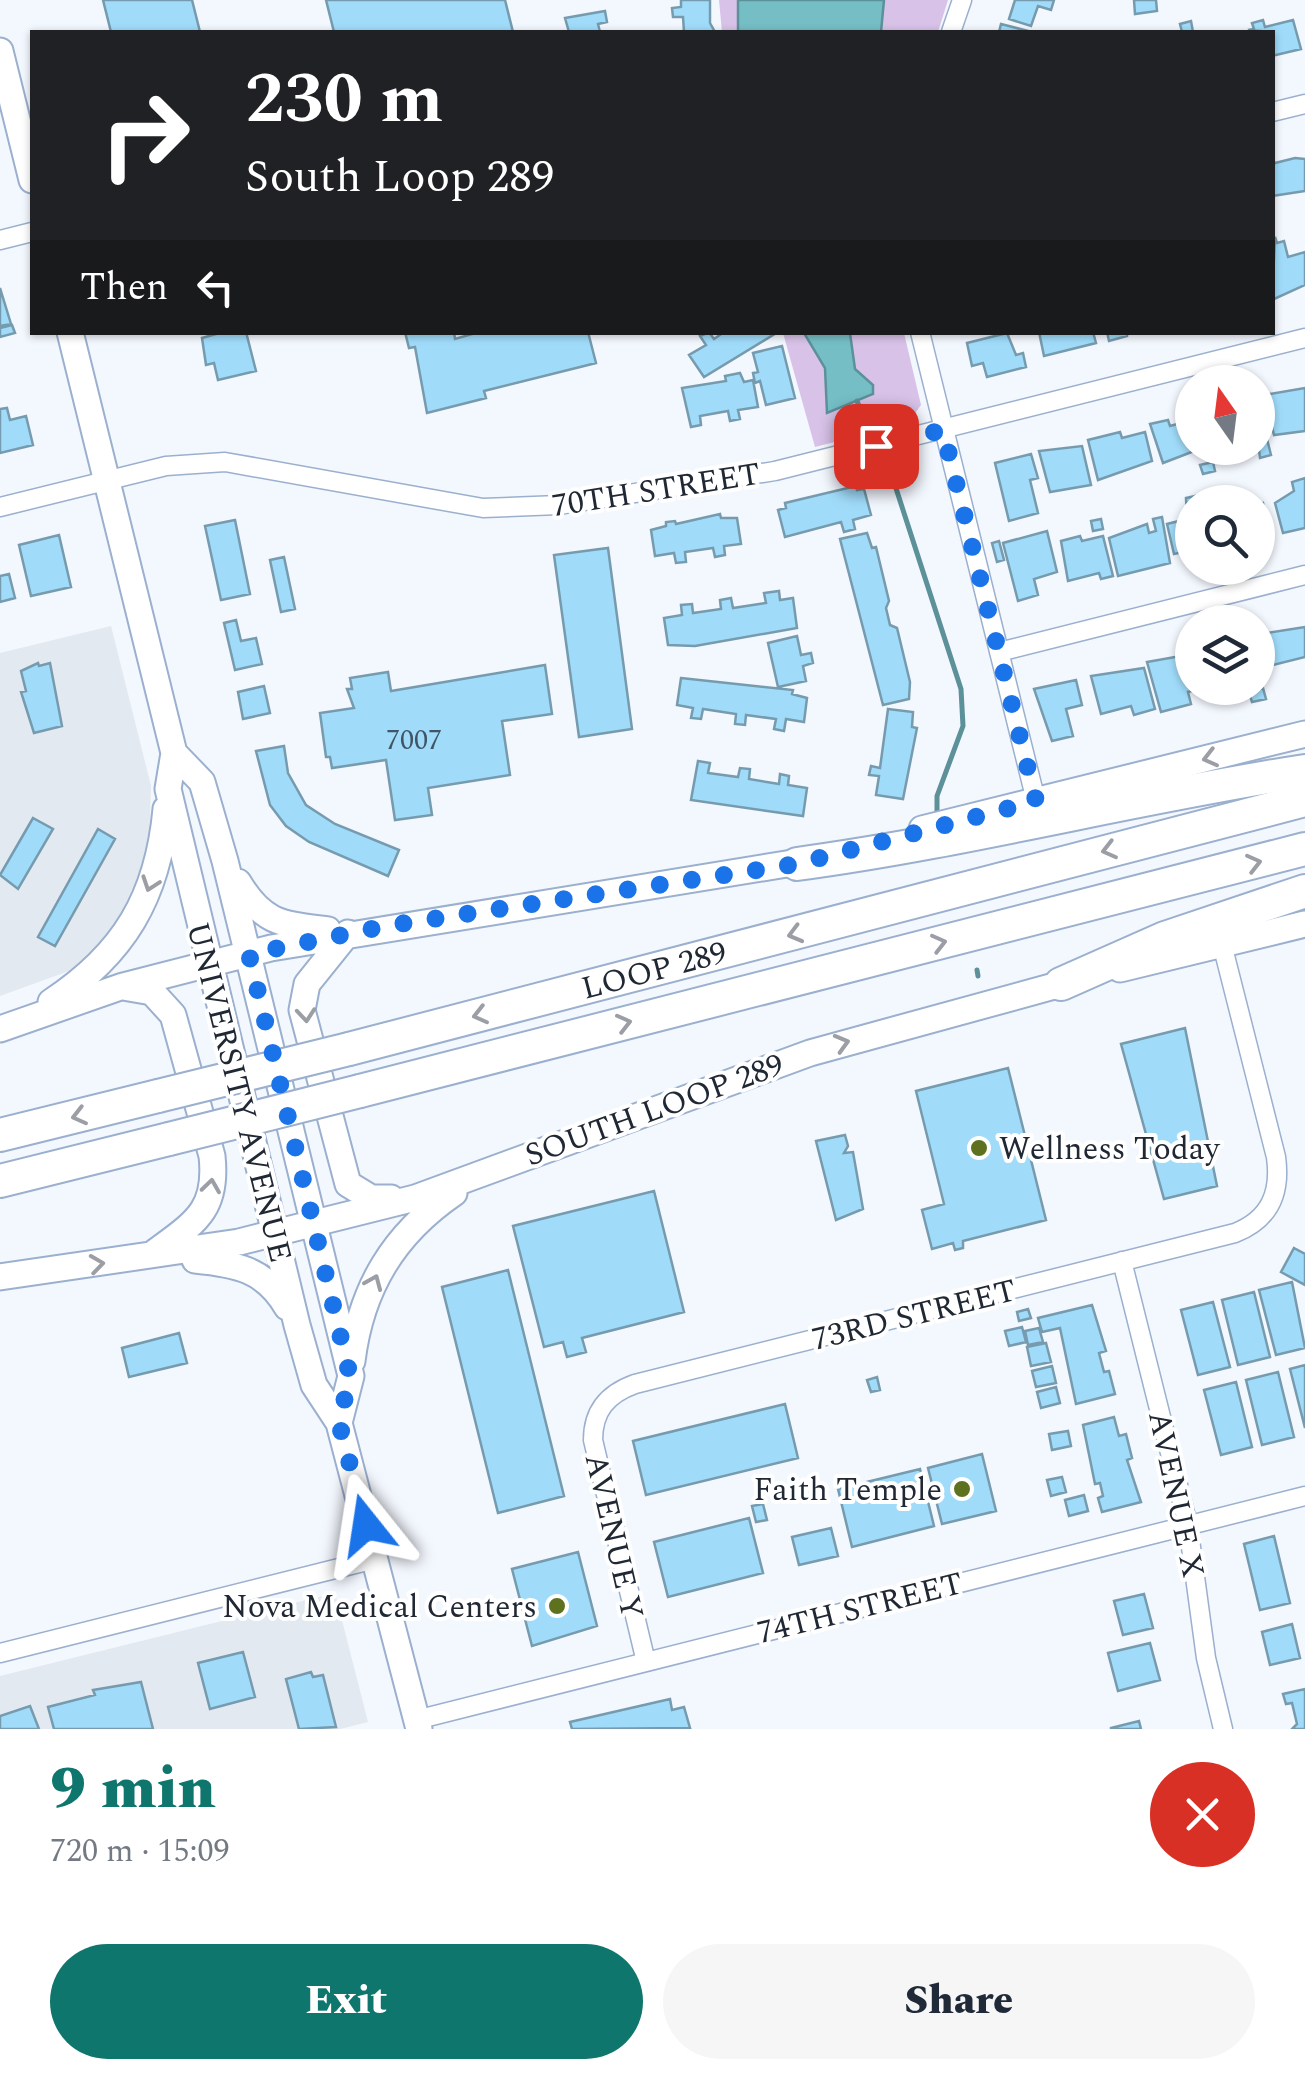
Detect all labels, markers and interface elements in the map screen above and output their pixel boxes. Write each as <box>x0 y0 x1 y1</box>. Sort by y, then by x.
text: 230 m <box>245 47 443 153</box>
icon: right <box>80 70 210 200</box>
text: South Loop 289 <box>245 143 554 212</box>
text: Then <box>80 259 168 317</box>
icon: left <box>188 260 243 315</box>
north arrow <box>1175 365 1275 465</box>
map controls <box>1175 365 1275 705</box>
pin <box>834 404 919 489</box>
icon: arrive <box>849 419 904 474</box>
street label: 70TH STREET <box>548 450 764 531</box>
button: search <box>1175 485 1275 585</box>
button: layers <box>1175 605 1275 705</box>
house number: 7007 <box>386 719 442 762</box>
one-way arrow <box>1202 746 1219 767</box>
one-way arrow <box>1101 838 1118 859</box>
one-way arrow <box>1245 853 1262 874</box>
one-way arrow <box>141 875 162 892</box>
street label: UNIVERSITY AVENUE <box>173 917 305 1268</box>
one-way arrow <box>787 923 804 944</box>
street label: LOOP 289 <box>576 929 732 1014</box>
one-way arrow <box>930 934 947 955</box>
one-way arrow <box>472 1003 489 1024</box>
one-way arrow <box>294 1007 316 1023</box>
one-way arrow <box>615 1014 632 1035</box>
one-way arrow <box>833 1034 850 1055</box>
street label: SOUTH LOOP 289 <box>518 1041 791 1180</box>
one-way arrow <box>71 1104 88 1125</box>
place label: Wellness Today <box>999 1125 1221 1174</box>
marker: Wellness Today <box>968 1137 990 1159</box>
one-way arrow <box>200 1178 221 1194</box>
one-way arrow <box>88 1254 105 1275</box>
street label: 73RD STREET <box>807 1266 1022 1365</box>
one-way arrow <box>363 1275 383 1292</box>
street label: AVENUE X <box>1134 1406 1217 1582</box>
street label: AVENUE Y <box>571 1449 656 1624</box>
place label: Faith Temple <box>753 1466 942 1515</box>
position arrow <box>314 1473 418 1577</box>
marker: Faith Temple <box>951 1478 973 1500</box>
street label: 74TH STREET <box>752 1559 968 1658</box>
place label: Nova Medical Centers <box>222 1583 537 1632</box>
marker: Nova Medical Centers <box>546 1595 568 1617</box>
text: 9 min <box>50 1743 216 1835</box>
button: close <box>1150 1762 1255 1867</box>
text: 720 m · 15:09 <box>50 1827 230 1876</box>
button: Exit <box>50 1944 643 2059</box>
button: Share <box>663 1944 1255 2059</box>

